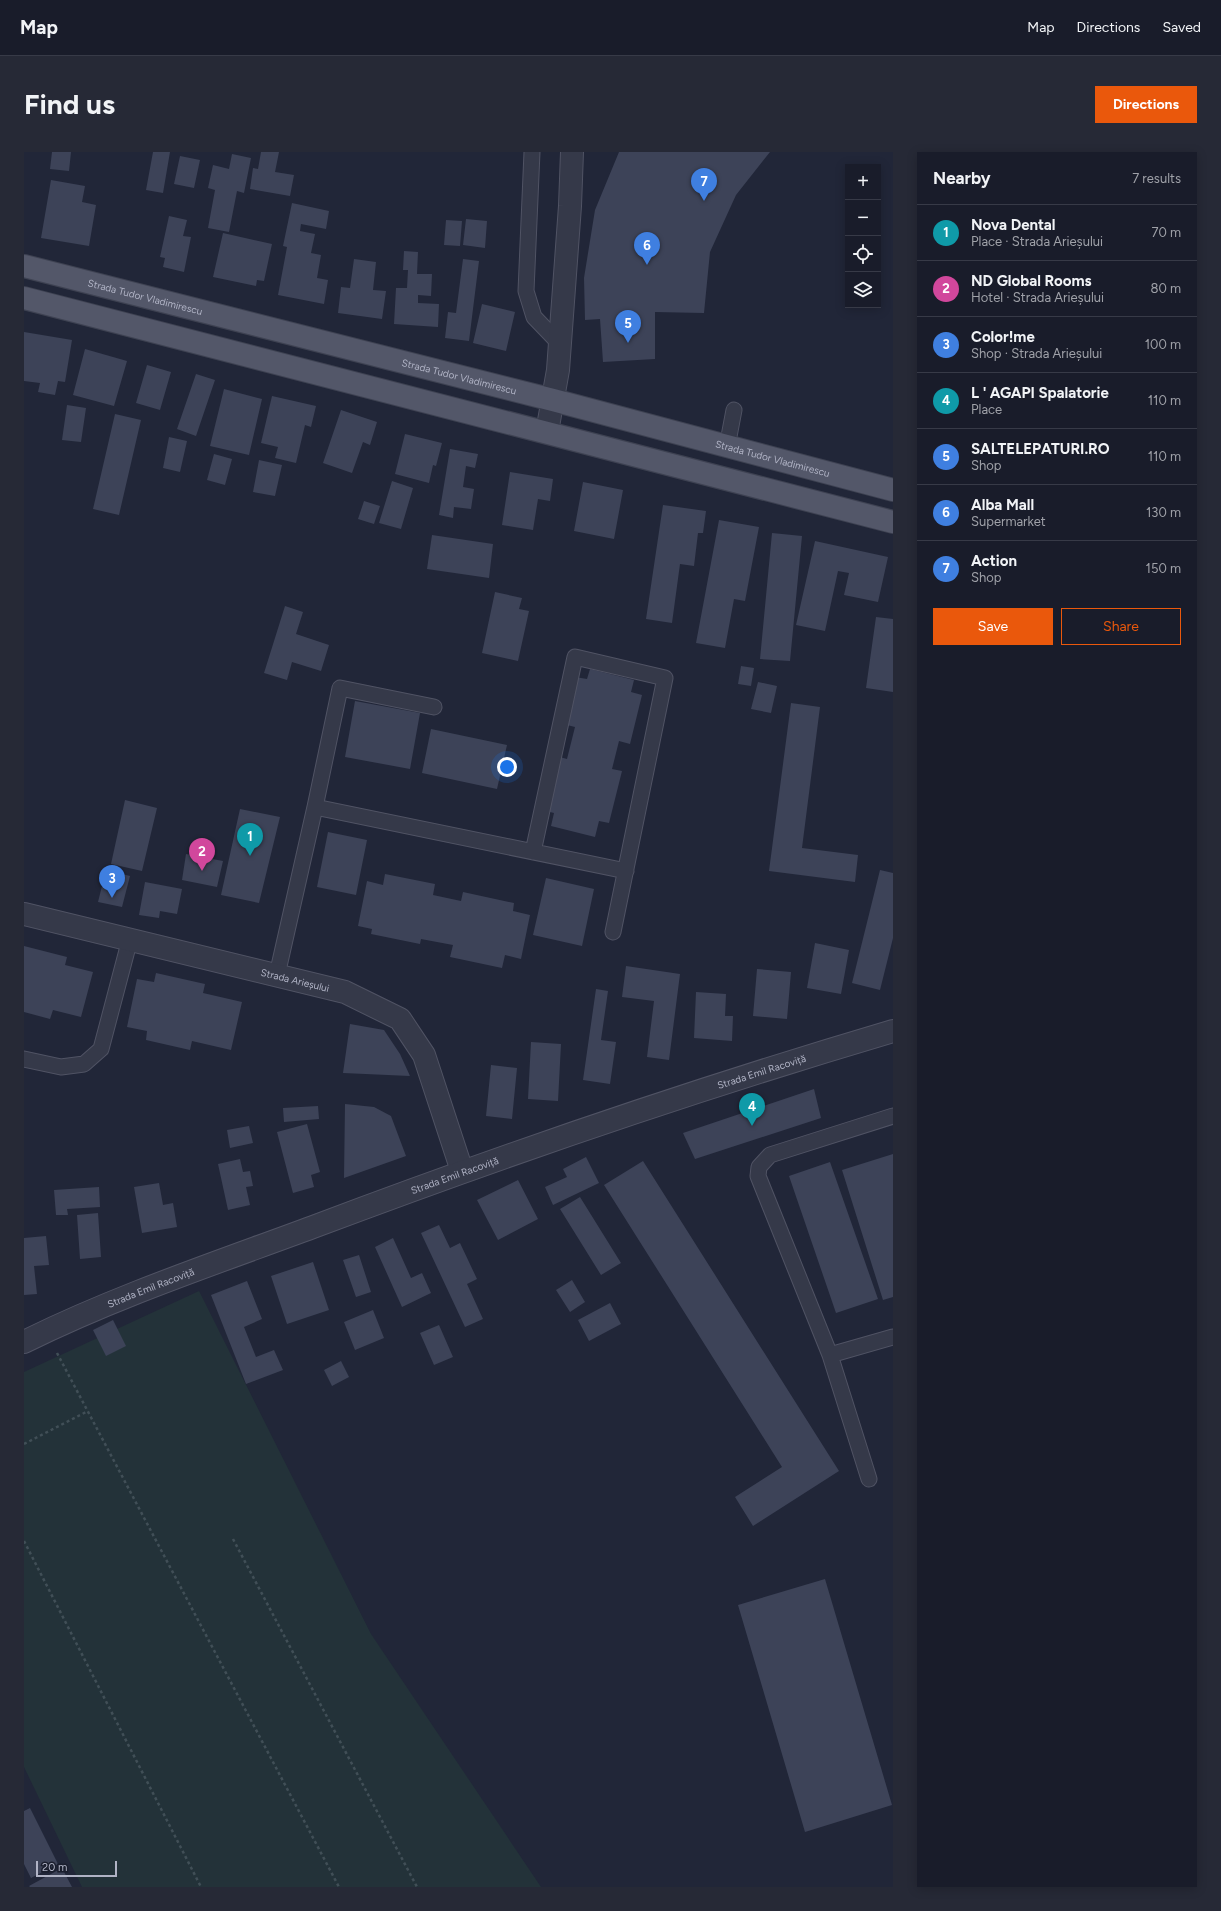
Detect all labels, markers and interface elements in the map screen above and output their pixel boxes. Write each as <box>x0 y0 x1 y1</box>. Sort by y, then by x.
text: Map <box>20 16 58 39</box>
text: Map <box>1027 19 1055 36</box>
text: Directions <box>1077 19 1140 36</box>
text: Saved <box>1162 19 1201 36</box>
button: Directions <box>1095 86 1197 123</box>
text: Find us <box>24 87 115 121</box>
map controls <box>845 164 881 308</box>
button: + <box>845 164 881 200</box>
pin: 7 <box>691 168 717 201</box>
text: Nearby <box>933 168 991 188</box>
text: 7 results <box>1132 171 1181 186</box>
button: − <box>845 200 881 236</box>
text: Nova Dental <box>971 216 1056 234</box>
text: 1 <box>943 225 949 240</box>
text: 70 m <box>1151 225 1181 240</box>
pin: 6 <box>634 232 660 265</box>
text: Place · Strada Arieșului <box>971 234 1103 249</box>
button: locate <box>845 236 881 272</box>
button: layers <box>845 272 881 308</box>
text: ND Global Rooms <box>971 272 1092 290</box>
street label: Strada Tudor Vladimirescu <box>86 276 204 318</box>
text: 2 <box>942 281 950 296</box>
text: 80 m <box>1150 281 1181 296</box>
text: Hotel · Strada Arieșului <box>971 290 1104 305</box>
pin: 5 <box>615 310 641 343</box>
text: Color!me <box>971 328 1035 346</box>
text: 3 <box>942 337 950 352</box>
text: 100 m <box>1145 337 1181 352</box>
text: Shop · Strada Arieșului <box>971 346 1102 361</box>
street label: Strada Tudor Vladimirescu <box>400 356 518 398</box>
text: L ' AGAPI Spalatorie <box>971 384 1109 402</box>
text: 4 <box>942 393 950 408</box>
text: 110 m <box>1148 393 1181 408</box>
text: Place <box>971 402 1002 417</box>
street label: Strada Tudor Vladimirescu <box>714 437 831 480</box>
text: SALTELEPATURI.RO <box>971 440 1110 458</box>
text: 5 <box>942 449 950 464</box>
text: 110 m <box>1148 449 1181 464</box>
text: Shop <box>971 458 1001 473</box>
text: Alba Mall <box>971 496 1034 514</box>
text: 6 <box>942 505 950 520</box>
text: 130 m <box>1146 505 1181 520</box>
text: Supermarket <box>971 514 1046 529</box>
text: Action <box>971 552 1017 570</box>
text: 7 <box>942 561 950 576</box>
text: 150 m <box>1146 561 1181 576</box>
text: Shop <box>971 570 1001 585</box>
button: Save <box>933 608 1053 645</box>
button: Share <box>1061 608 1181 645</box>
your location <box>497 757 517 777</box>
pin: 1 <box>237 823 263 856</box>
pin: 2 <box>189 838 215 871</box>
pin: 3 <box>99 865 125 898</box>
street label: Strada Arieșului <box>259 966 331 995</box>
street label: Strada Emil Racoviță <box>716 1052 808 1092</box>
pin: 4 <box>739 1093 765 1126</box>
street label: Strada Emil Racoviță <box>409 1154 500 1197</box>
street label: Strada Emil Racoviță <box>105 1265 196 1311</box>
scale bar <box>36 1859 117 1878</box>
text: 20 m <box>42 1861 67 1874</box>

